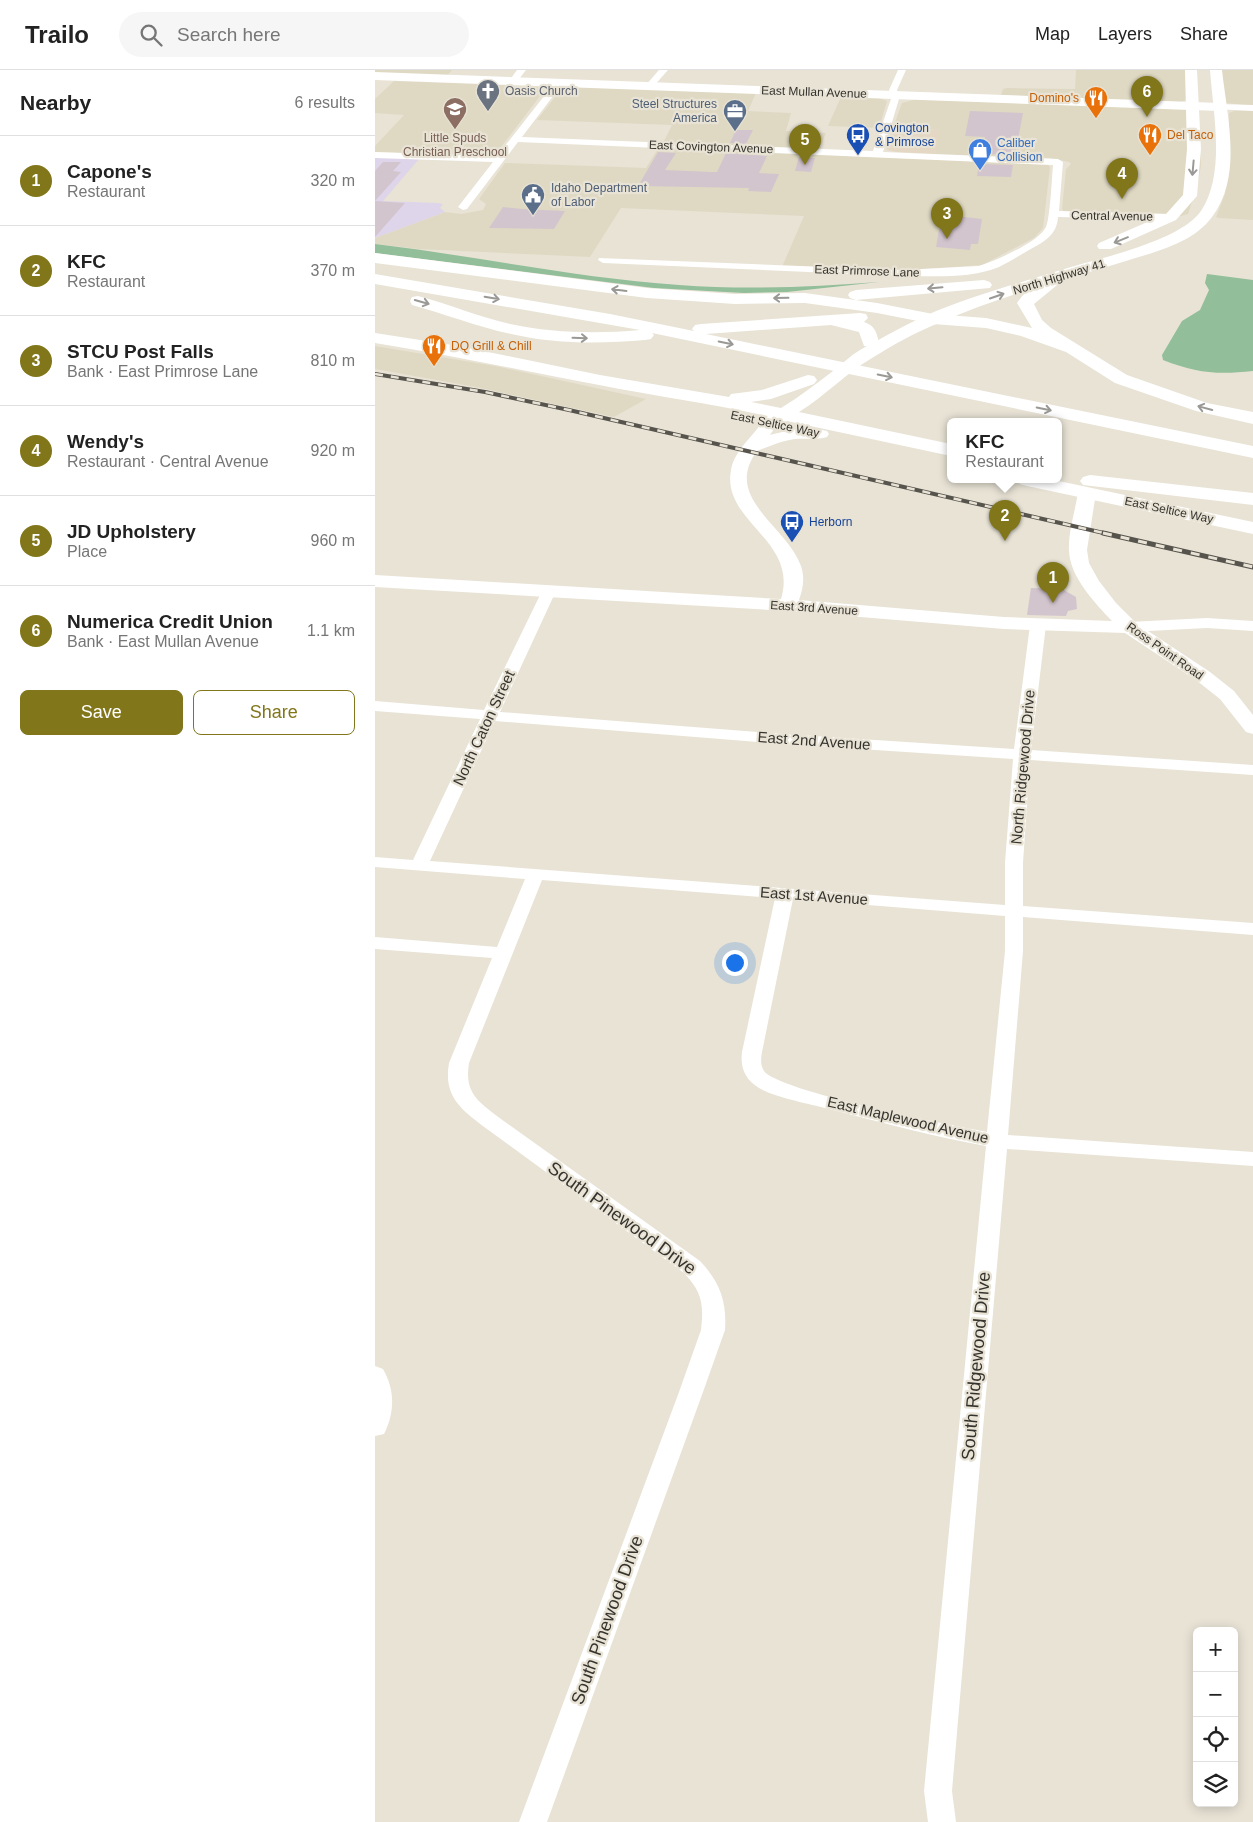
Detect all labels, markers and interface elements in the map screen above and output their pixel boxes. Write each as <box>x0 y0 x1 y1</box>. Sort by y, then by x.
search box <box>119 12 469 57</box>
text: Trailo <box>25 21 89 48</box>
icon: search <box>137 21 165 49</box>
text: Search here <box>177 24 281 45</box>
text: Map <box>1035 24 1070 44</box>
text: Layers <box>1098 24 1152 44</box>
text: Share <box>1180 24 1228 44</box>
pin: 6 <box>1131 76 1163 117</box>
church icon: Oasis Church <box>475 78 501 112</box>
street label: East Mullan Avenue <box>761 83 867 101</box>
place label: Oasis Church <box>505 84 578 98</box>
restaurant icon: Domino's <box>1083 85 1109 119</box>
text: Nearby <box>20 91 91 114</box>
place label: Domino's <box>1029 91 1079 105</box>
text: 6 results <box>295 94 355 111</box>
school or university icon: Little Spuds Christian Preschool <box>442 96 468 130</box>
place label: Steel Structures America <box>632 97 717 125</box>
office icon: Steel Structures America <box>722 98 748 132</box>
place label: Covington & Primrose <box>875 121 935 149</box>
bus stop icon: Covington & Primrose <box>845 122 871 156</box>
restaurant icon: Del Taco <box>1137 122 1163 156</box>
pin: 5 <box>789 124 821 165</box>
place label: Del Taco <box>1167 128 1214 142</box>
place label: Little Spuds Christian Preschool <box>403 131 507 159</box>
place label: Caliber Collision <box>997 136 1042 164</box>
shop icon: Caliber Collision <box>967 137 993 171</box>
street label: East Covington Avenue <box>649 138 774 156</box>
pin: 4 <box>1106 158 1138 199</box>
one-way arrow <box>1188 160 1197 176</box>
text: Capone's <box>67 161 152 182</box>
text: 1 <box>32 172 40 189</box>
text: 320 m <box>311 172 355 189</box>
place label: Idaho Department of Labor <box>551 181 648 209</box>
public building icon: Idaho Department of Labor <box>520 182 546 216</box>
text: Restaurant <box>67 183 145 200</box>
pin: 3 <box>931 198 963 239</box>
street label: Central Avenue <box>1071 208 1153 224</box>
one-way arrow <box>1114 236 1129 245</box>
text: KFC <box>67 251 106 272</box>
street label: North Highway 41 <box>1011 256 1107 298</box>
text: 2 <box>32 262 40 279</box>
text: 370 m <box>311 262 355 279</box>
street label: East Primrose Lane <box>814 262 920 280</box>
text: Restaurant <box>67 273 145 290</box>
one-way arrow <box>927 283 943 292</box>
one-way arrow <box>611 285 627 295</box>
one-way arrow <box>988 291 1004 300</box>
one-way arrow <box>484 294 500 304</box>
one-way arrow <box>774 294 790 303</box>
one-way arrow <box>414 298 430 307</box>
restaurant icon: DQ Grill & Chill <box>421 333 447 367</box>
one-way arrow <box>572 333 588 342</box>
place label: DQ Grill & Chill <box>451 339 532 353</box>
one-way arrow <box>718 339 734 348</box>
text: STCU Post Falls <box>67 341 214 362</box>
text: 3 <box>32 352 40 369</box>
text: 810 m <box>311 352 355 369</box>
text: Bank · East Primrose Lane <box>67 363 258 380</box>
one-way arrow <box>877 372 893 381</box>
one-way arrow <box>1198 403 1214 412</box>
one-way arrow <box>1036 405 1052 414</box>
street label: East Seltice Way <box>729 408 821 440</box>
popup <box>947 418 1062 483</box>
text: Wendy's <box>67 431 144 452</box>
text: KFC <box>965 431 1004 452</box>
text: 4 <box>32 442 40 459</box>
text: 920 m <box>311 442 355 459</box>
text: Restaurant · Central Avenue <box>67 453 269 470</box>
text: Restaurant <box>965 453 1044 470</box>
street label: East Seltice Way <box>1123 494 1215 526</box>
pin: 2 <box>989 500 1021 541</box>
bus stop icon: Herborn <box>779 509 805 543</box>
place label: Herborn <box>809 515 852 529</box>
text: JD Upholstery <box>67 521 196 542</box>
text: 5 <box>32 532 40 549</box>
text: 960 m <box>311 532 355 549</box>
text: Place <box>67 543 107 560</box>
pin: 1 <box>1037 562 1069 603</box>
street label: East 3rd Avenue <box>770 598 859 618</box>
text: Numerica Credit Union <box>67 611 273 632</box>
street label: Ross Point Road <box>1124 619 1206 683</box>
text: 6 <box>32 622 40 639</box>
text: 1.1 km <box>307 622 355 639</box>
text: Bank · East Mullan Avenue <box>67 633 259 650</box>
street label: North Caton Street <box>449 667 518 788</box>
street label: North Ridgewood Drive <box>1007 689 1038 845</box>
button: Save <box>20 690 183 735</box>
button: Share <box>193 690 355 735</box>
street label: East 2nd Avenue <box>757 728 871 753</box>
street label: East 1st Avenue <box>760 883 869 908</box>
your location <box>722 950 748 976</box>
street label: East Maplewood Avenue <box>826 1093 990 1146</box>
street label: South Pinewood Drive <box>544 1158 700 1278</box>
street label: South Ridgewood Drive <box>958 1271 994 1461</box>
street label: South Pinewood Drive <box>567 1533 647 1707</box>
map controls <box>1193 1627 1238 1807</box>
button: + <box>1193 1627 1238 1672</box>
button: − <box>1193 1672 1238 1717</box>
button: locate <box>1193 1717 1238 1762</box>
button: layers <box>1193 1762 1238 1807</box>

